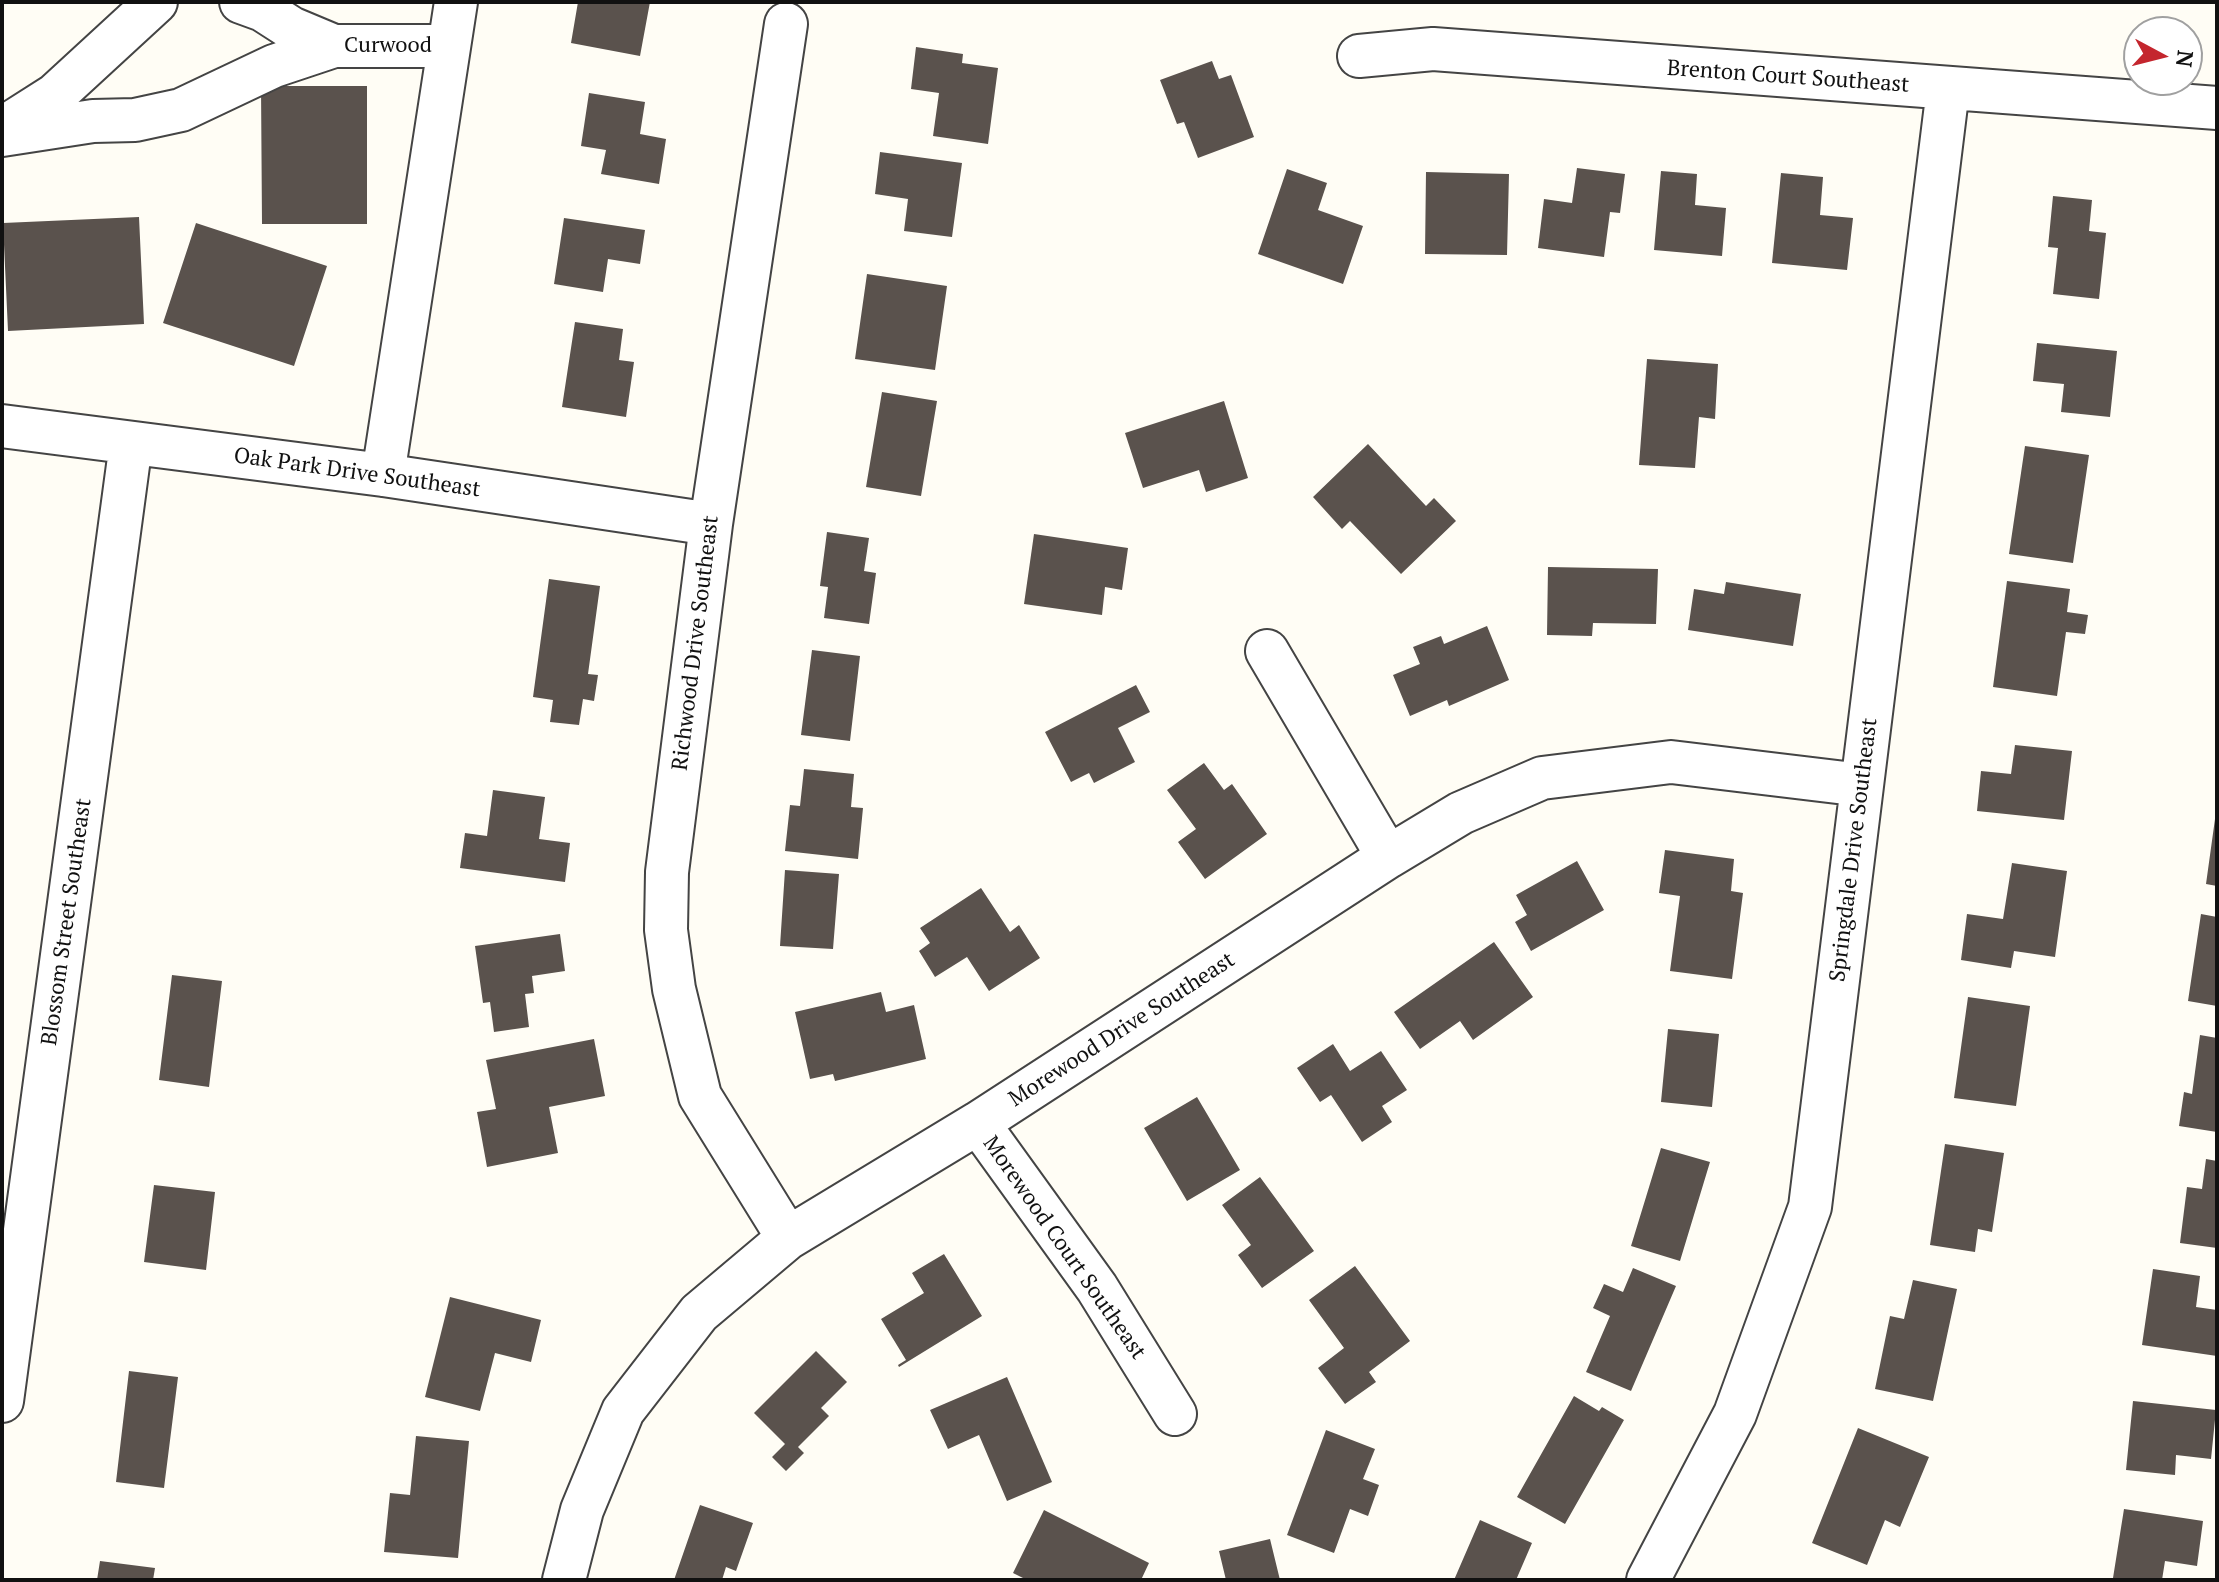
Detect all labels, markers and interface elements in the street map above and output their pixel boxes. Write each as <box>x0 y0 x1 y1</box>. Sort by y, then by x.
north arrow <box>2123 16 2203 96</box>
street label: Curwood <box>344 33 432 59</box>
text: N <box>2170 49 2201 69</box>
street label: Brenton Court Southeast <box>1666 55 1910 99</box>
street label: Oak Park Drive Southeast <box>232 443 482 503</box>
street label: Richwood Drive Southeast <box>667 514 725 772</box>
street label: Springdale Drive Southeast <box>1825 717 1883 983</box>
street label: Blossom Street Southeast <box>37 797 97 1047</box>
street label: Morewood Drive Southeast <box>1004 947 1240 1113</box>
street label: Morewood Court Southeast <box>977 1131 1151 1365</box>

